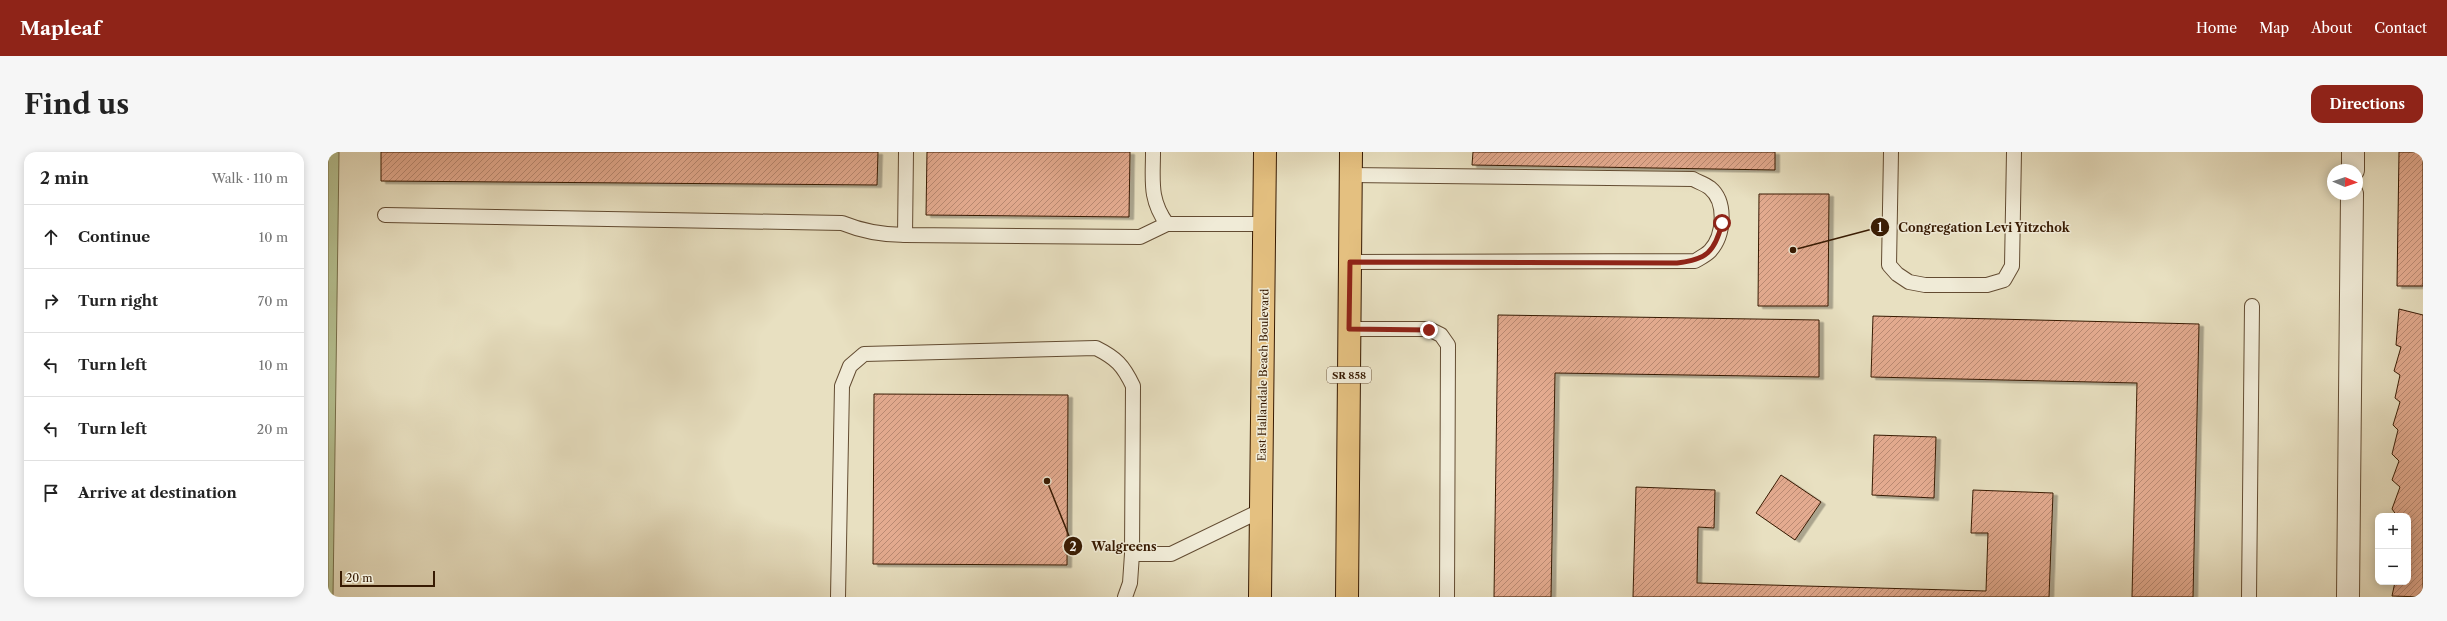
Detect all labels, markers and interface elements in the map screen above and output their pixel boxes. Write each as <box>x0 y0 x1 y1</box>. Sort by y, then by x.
text: Mapleaf <box>20 17 101 40</box>
text: Home <box>2196 19 2237 37</box>
text: Map <box>2259 19 2289 37</box>
text: About <box>2311 19 2352 37</box>
text: Contact <box>2374 19 2427 37</box>
button: Directions <box>2311 85 2423 123</box>
text: Find us <box>24 87 129 121</box>
north arrow <box>2327 164 2363 200</box>
text: 2 min <box>40 168 89 188</box>
text: Walk · 110 m <box>212 170 288 186</box>
route start <box>1713 214 1731 232</box>
callout: Congregation Levi Yitzchok <box>1870 215 2078 239</box>
text: 1 <box>1877 220 1883 235</box>
text: Congregation Levi Yitzchok <box>1898 220 2071 235</box>
icon: ahead <box>40 226 62 248</box>
text: Continue <box>78 227 150 246</box>
text: 10 m <box>259 229 288 245</box>
street label: East Hallandale Beach Boulevard <box>1254 288 1272 461</box>
icon: right <box>40 290 62 312</box>
text: Turn right <box>78 291 158 310</box>
text: 70 m <box>258 293 288 309</box>
route end <box>1420 321 1438 339</box>
icon: left <box>40 354 62 376</box>
text: Turn left <box>78 355 147 374</box>
text: 10 m <box>259 357 288 373</box>
road number: SR 858 <box>1327 367 1371 383</box>
icon: left <box>40 418 62 440</box>
text: Turn left <box>78 419 147 438</box>
text: 20 m <box>257 421 288 437</box>
icon: arrive <box>40 482 62 504</box>
text: Arrive at destination <box>78 483 237 502</box>
map controls <box>2375 513 2411 585</box>
button: + <box>2375 513 2411 549</box>
callout: Walgreens <box>1063 534 1165 558</box>
text: 2 <box>1069 539 1077 554</box>
text: Walgreens <box>1090 539 1157 554</box>
button: − <box>2375 549 2411 585</box>
scale bar <box>340 569 435 588</box>
text: 20 m <box>346 571 372 585</box>

